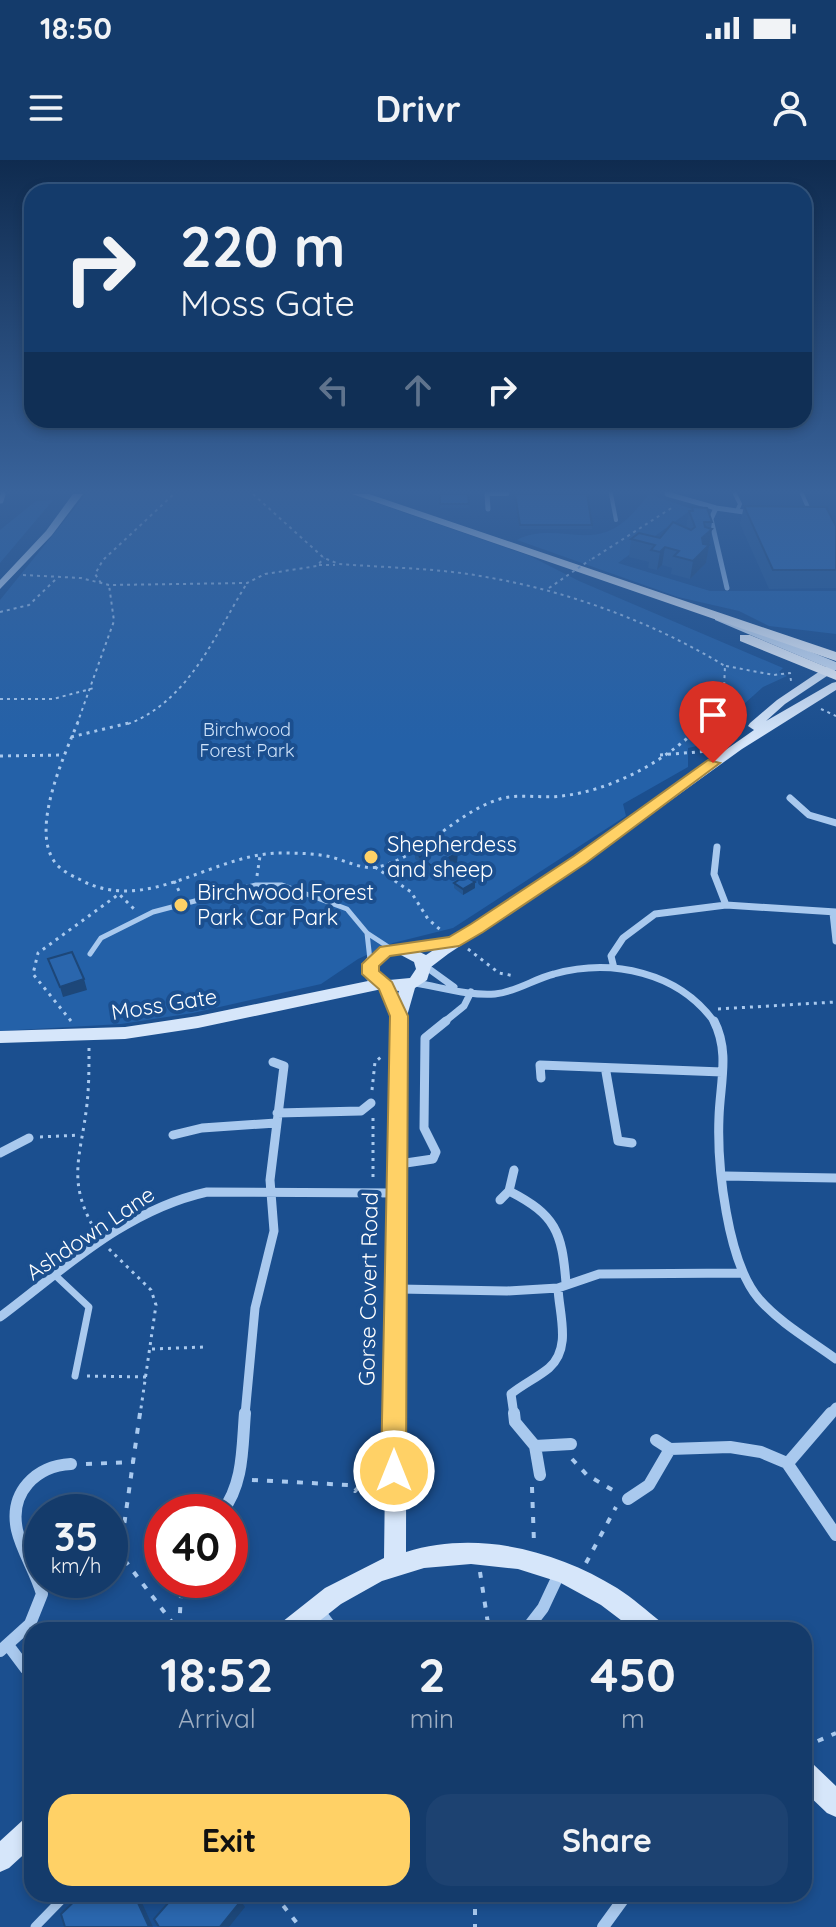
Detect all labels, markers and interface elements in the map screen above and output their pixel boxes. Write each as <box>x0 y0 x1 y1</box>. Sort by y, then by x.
text: 18:50 <box>40 9 112 47</box>
icon: menu <box>24 86 68 130</box>
text: Drivr <box>375 86 461 131</box>
icon: person <box>768 86 812 130</box>
text: 220 m <box>180 211 345 281</box>
icon: right <box>48 216 152 320</box>
text: Moss Gate <box>180 280 355 325</box>
icon: left <box>312 368 356 412</box>
icon: ahead <box>396 368 440 412</box>
icon: right <box>480 368 524 412</box>
pin <box>679 681 747 763</box>
icon: arrive <box>691 693 735 737</box>
park label: Birchwood Forest Park <box>199 718 295 762</box>
place label: Shepherdess and sheep <box>387 830 517 883</box>
marker: Shepherdess and sheep <box>362 848 380 866</box>
place label: Birchwood Forest Park Car Park <box>197 878 374 931</box>
marker: Birchwood Forest Park Car Park <box>172 896 190 914</box>
street label: Moss Gate <box>109 982 219 1026</box>
street label: Ashdown Lane <box>20 1180 160 1286</box>
street label: Gorse Covert Road <box>352 1192 384 1386</box>
position arrow <box>352 1429 436 1513</box>
speed limit sign: 40 <box>144 1494 248 1598</box>
text: 35 <box>54 1511 98 1561</box>
text: km/h <box>51 1553 101 1578</box>
text: 18:52 <box>160 1644 273 1704</box>
text: 2 <box>418 1644 445 1704</box>
text: 450 <box>590 1644 676 1704</box>
text: Arrival <box>178 1702 256 1735</box>
text: min <box>410 1702 454 1735</box>
text: m <box>621 1702 645 1735</box>
button: Exit <box>48 1794 410 1886</box>
button: Share <box>426 1794 788 1886</box>

